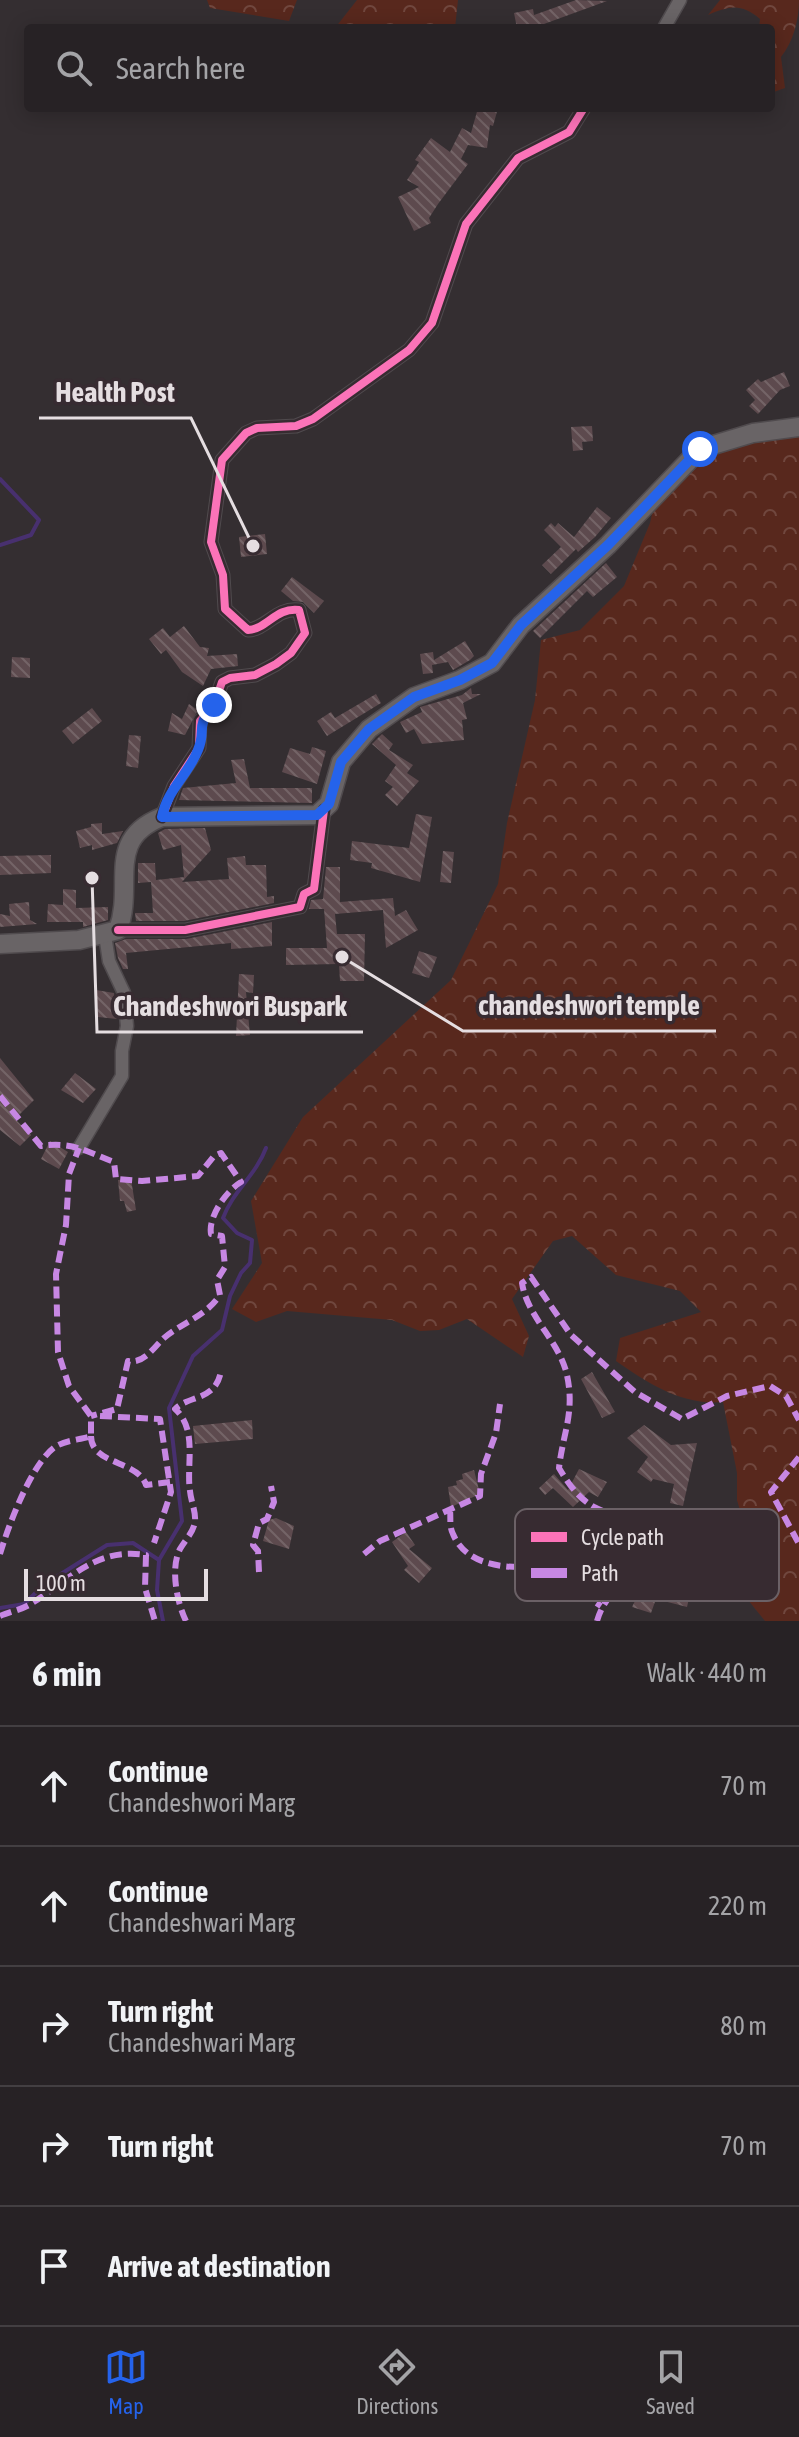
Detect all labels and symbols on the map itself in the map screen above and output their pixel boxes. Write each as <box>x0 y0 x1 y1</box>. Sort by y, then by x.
callout: Health Post <box>39 366 191 418</box>
text: Health Post <box>55 376 175 408</box>
route start <box>682 431 718 467</box>
route end <box>196 687 232 723</box>
callout: chandeshwori temple <box>463 979 716 1031</box>
callout: Chandeshwori Buspark <box>97 980 363 1032</box>
text: chandeshwori temple <box>478 989 700 1021</box>
text: Chandeshwori Buspark <box>113 990 348 1022</box>
legend <box>515 1509 779 1601</box>
text: Cycle path <box>581 1524 664 1550</box>
text: Path <box>581 1560 619 1586</box>
scale bar <box>24 1565 208 1601</box>

